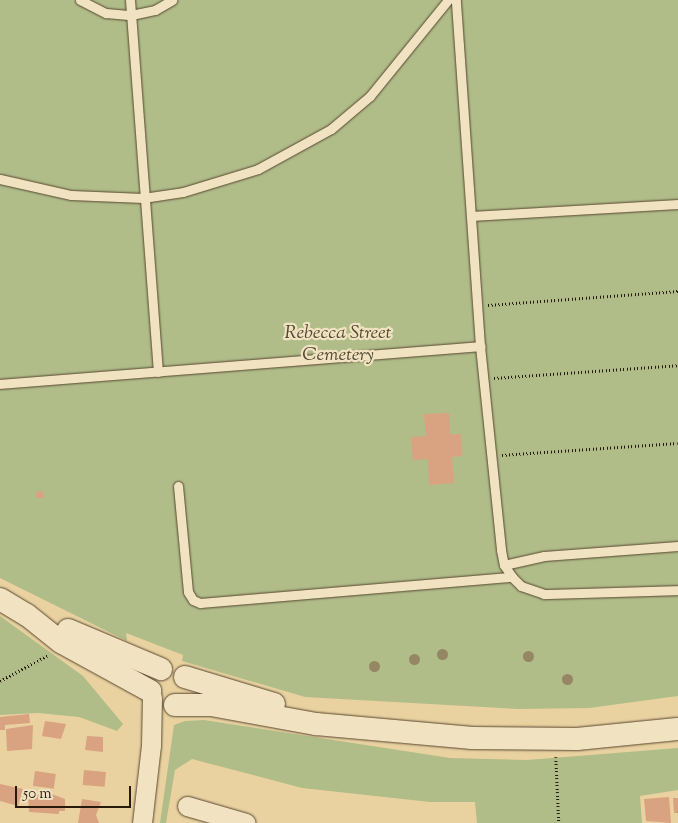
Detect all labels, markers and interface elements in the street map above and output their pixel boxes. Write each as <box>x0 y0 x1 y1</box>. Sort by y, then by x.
park label: Rebecca Street Cemetery <box>285 323 391 367</box>
scale bar <box>18 776 134 808</box>
text: 50 m <box>23 784 52 805</box>

